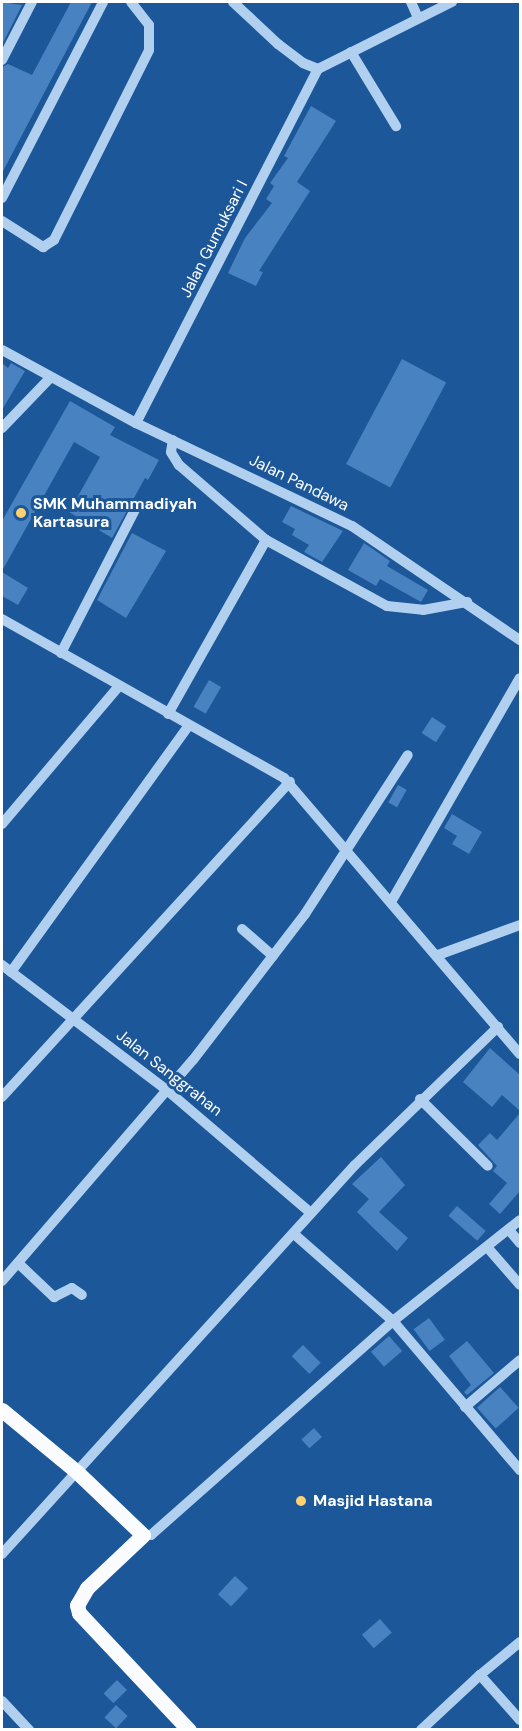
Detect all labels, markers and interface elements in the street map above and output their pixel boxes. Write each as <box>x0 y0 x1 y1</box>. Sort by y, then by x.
street label: Jalan Gumuksari I <box>176 177 252 301</box>
street label: Jalan Pandawa <box>246 451 352 515</box>
place label: SMK Muhammadiyah Kartasura <box>33 494 197 532</box>
marker: SMK Muhammadiyah Kartasura <box>14 506 28 520</box>
street label: Jalan Sanggrahan <box>112 1026 226 1120</box>
place label: Masjid Hastana <box>313 1491 433 1511</box>
marker: Masjid Hastana <box>294 1494 308 1508</box>

